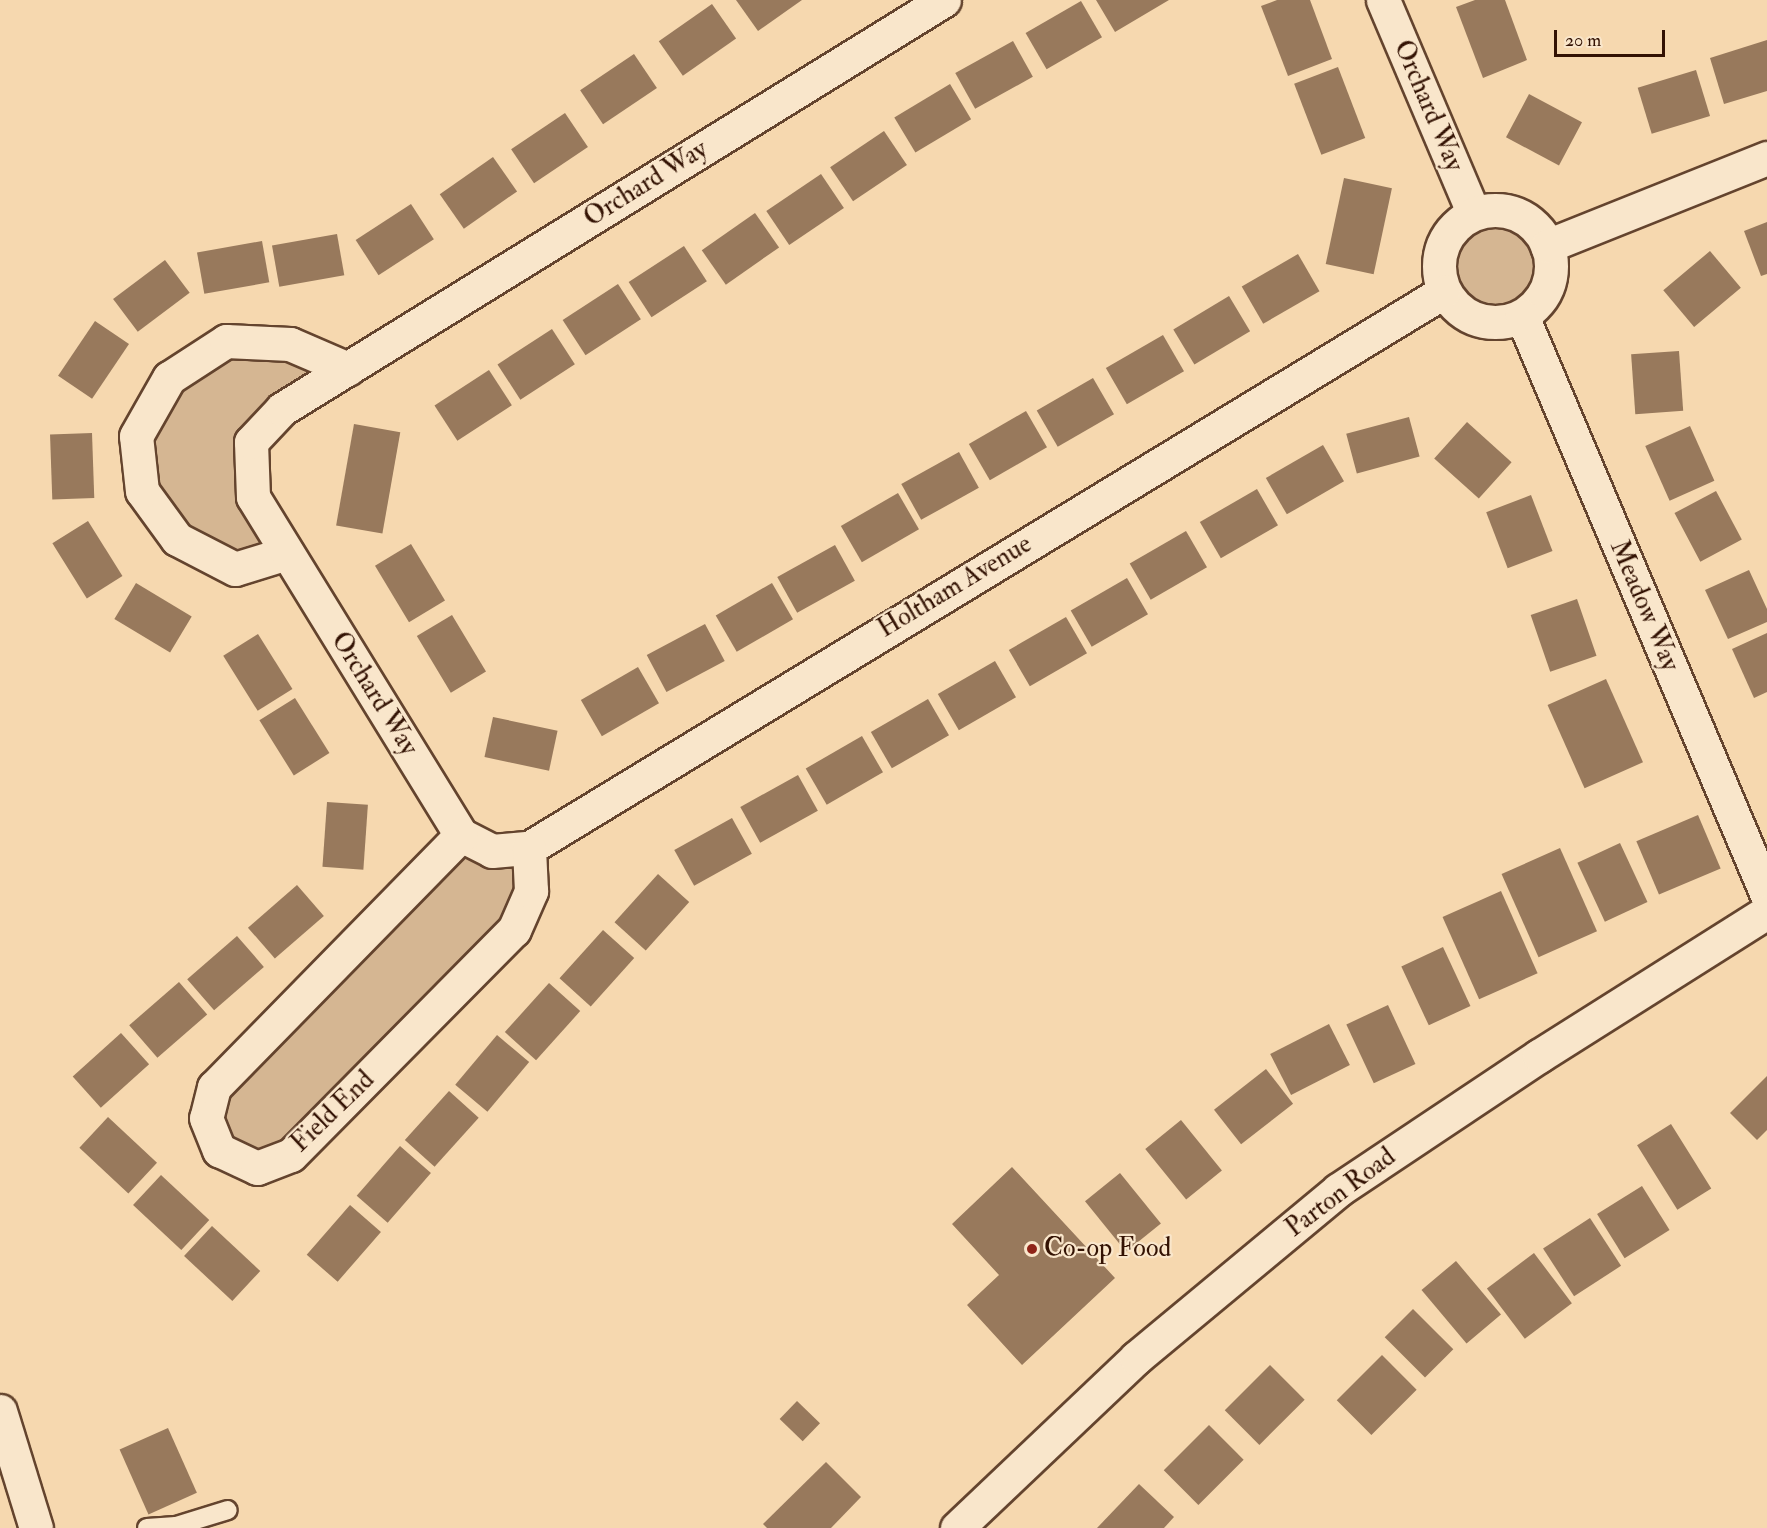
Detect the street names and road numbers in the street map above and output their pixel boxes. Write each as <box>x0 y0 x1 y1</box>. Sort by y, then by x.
street label: Orchard Way <box>1386 36 1470 176</box>
street label: Orchard Way <box>579 134 713 234</box>
street label: Holtham Avenue <box>873 529 1037 645</box>
street label: Meadow Way <box>1602 536 1686 676</box>
street label: Orchard Way <box>324 627 424 761</box>
street label: Field End <box>285 1065 381 1159</box>
street label: Parton Road <box>1280 1142 1402 1244</box>

